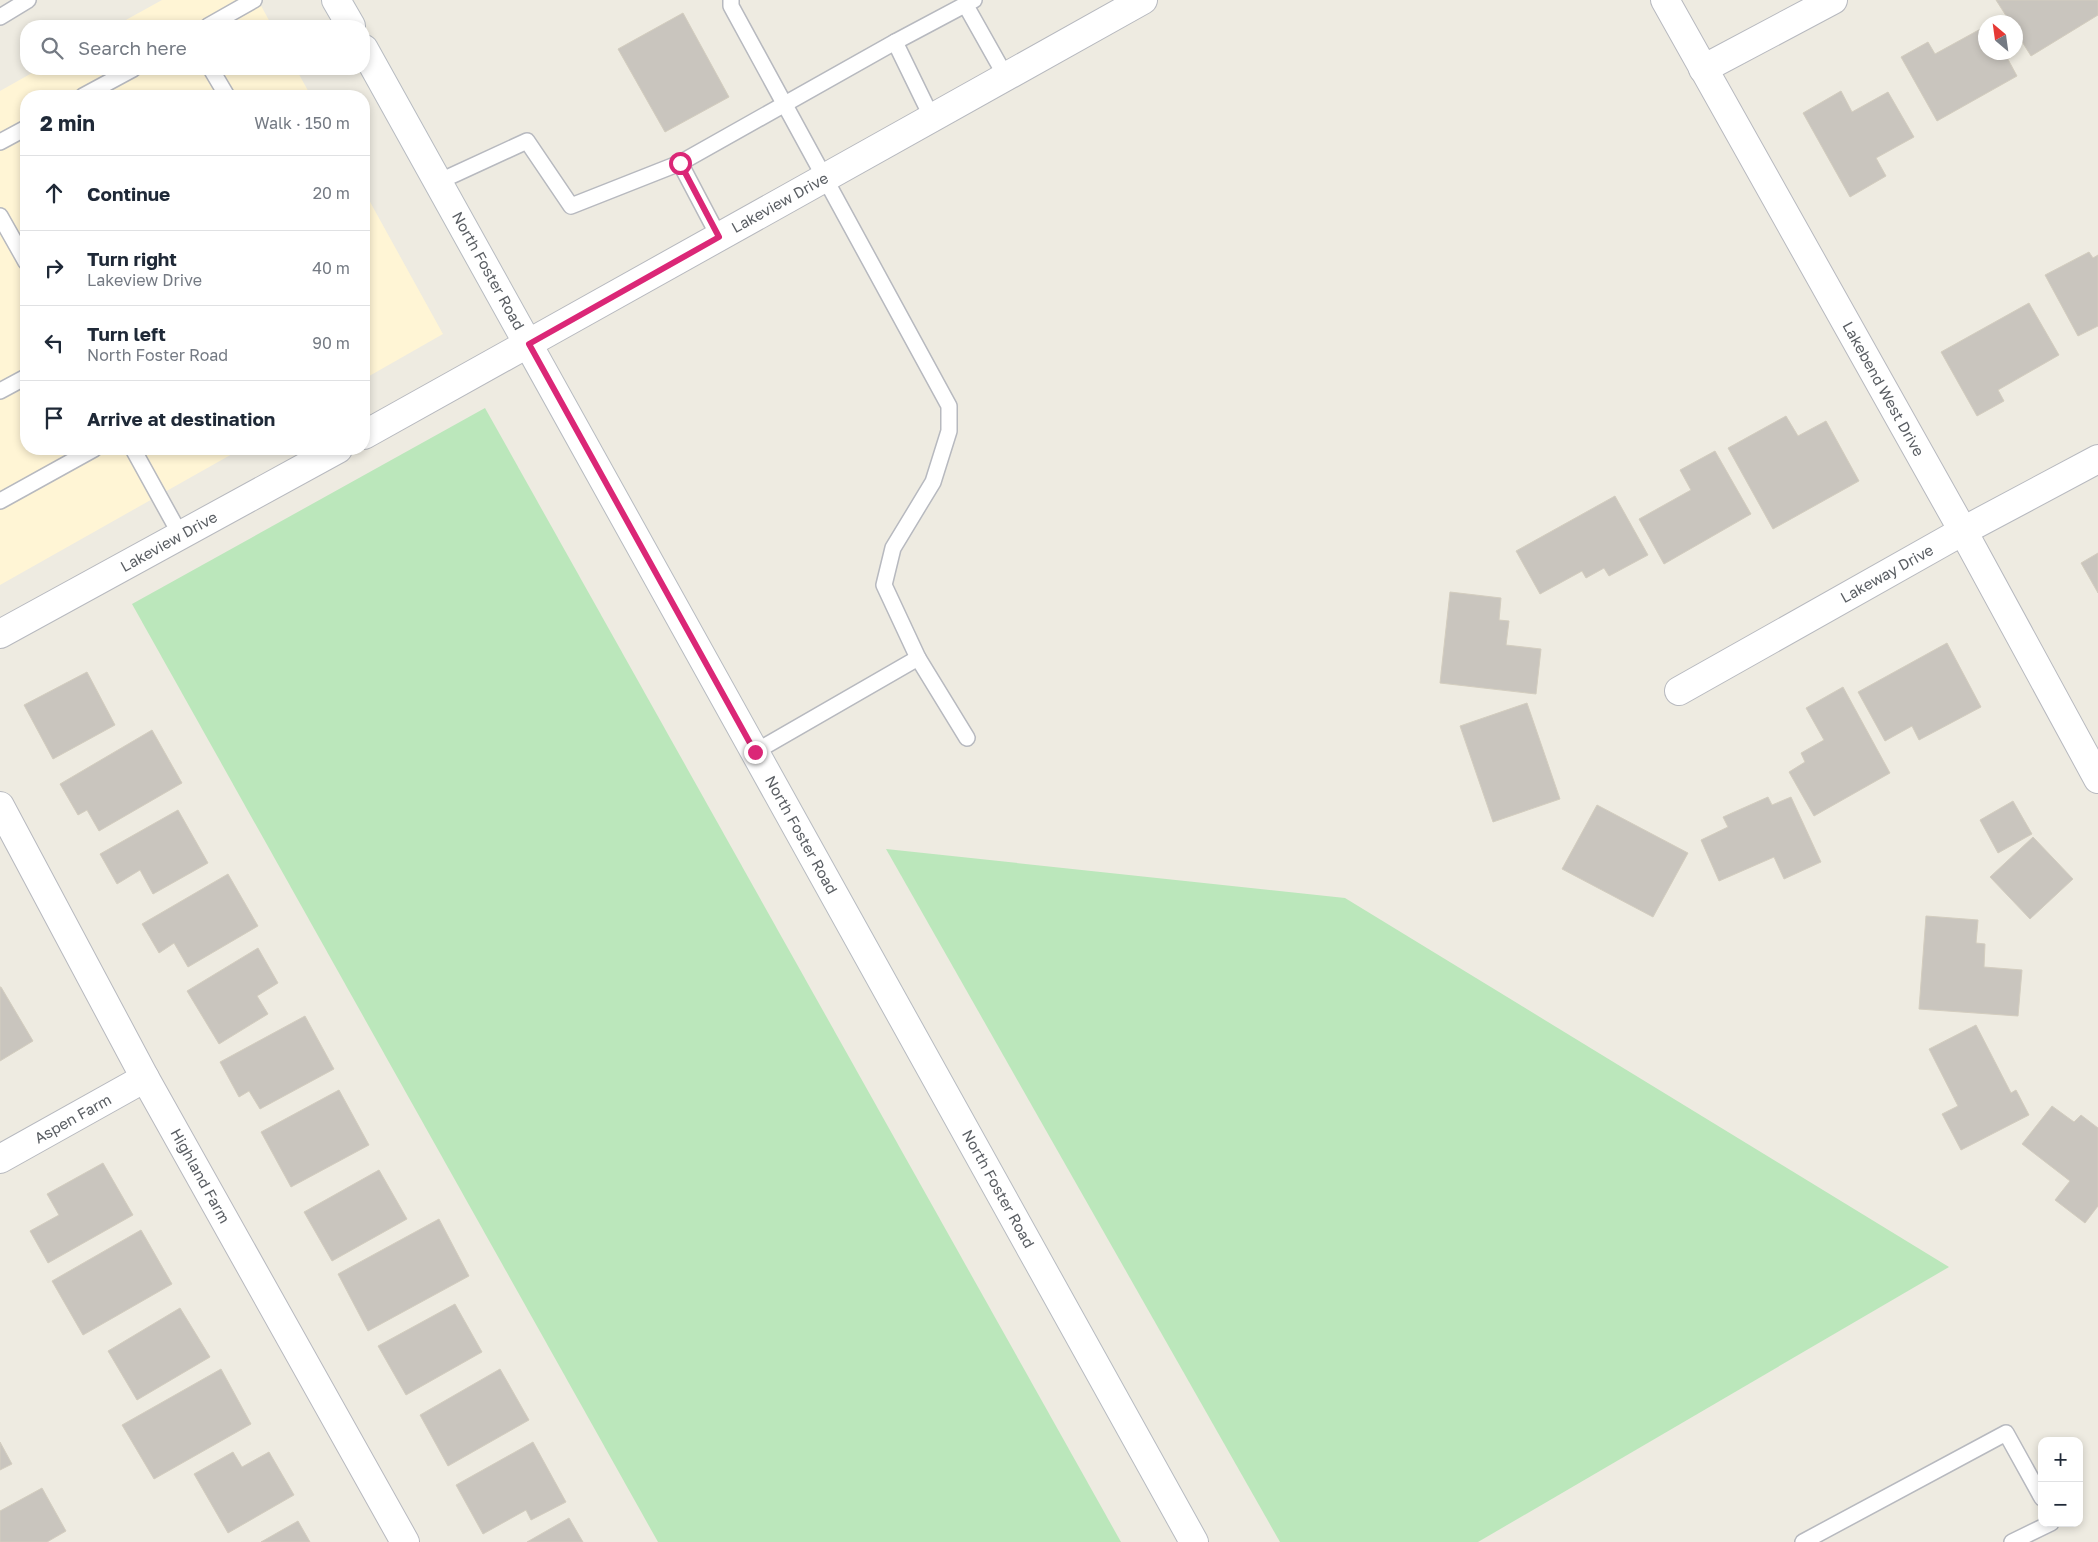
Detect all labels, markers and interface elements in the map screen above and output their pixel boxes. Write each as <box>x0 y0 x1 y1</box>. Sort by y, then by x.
north arrow <box>1978 15 2023 60</box>
search box <box>20 20 370 75</box>
icon: search <box>38 34 66 62</box>
text: Search here <box>78 36 187 59</box>
text: 2 min <box>40 110 95 136</box>
text: Walk · 150 m <box>254 113 350 133</box>
route start <box>669 152 692 175</box>
street label: Lakeview Drive <box>728 168 831 236</box>
icon: ahead <box>40 179 68 207</box>
text: Continue <box>87 182 170 205</box>
text: 20 m <box>313 183 350 203</box>
street label: North Foster Road <box>449 208 529 333</box>
text: Turn right <box>87 247 177 270</box>
icon: right <box>40 254 68 282</box>
text: 40 m <box>312 258 350 278</box>
text: Lakeview Drive <box>87 270 202 290</box>
street label: Lakebend West Drive <box>1839 318 1929 459</box>
text: Turn left <box>87 322 166 345</box>
icon: left <box>40 329 68 357</box>
text: 90 m <box>312 333 350 353</box>
text: North Foster Road <box>87 345 228 365</box>
icon: arrive <box>40 404 68 432</box>
text: Arrive at destination <box>87 407 275 430</box>
street label: Lakeview Drive <box>117 507 220 575</box>
street label: Lakeway Drive <box>1837 540 1936 606</box>
route end <box>744 741 767 764</box>
street label: North Foster Road <box>762 772 842 897</box>
street label: Aspen Farm <box>31 1090 114 1147</box>
street label: Highland Farm <box>167 1125 234 1226</box>
street label: North Foster Road <box>959 1126 1039 1251</box>
map controls <box>2038 1437 2083 1527</box>
button: + <box>2038 1437 2083 1482</box>
button: − <box>2038 1482 2083 1527</box>

